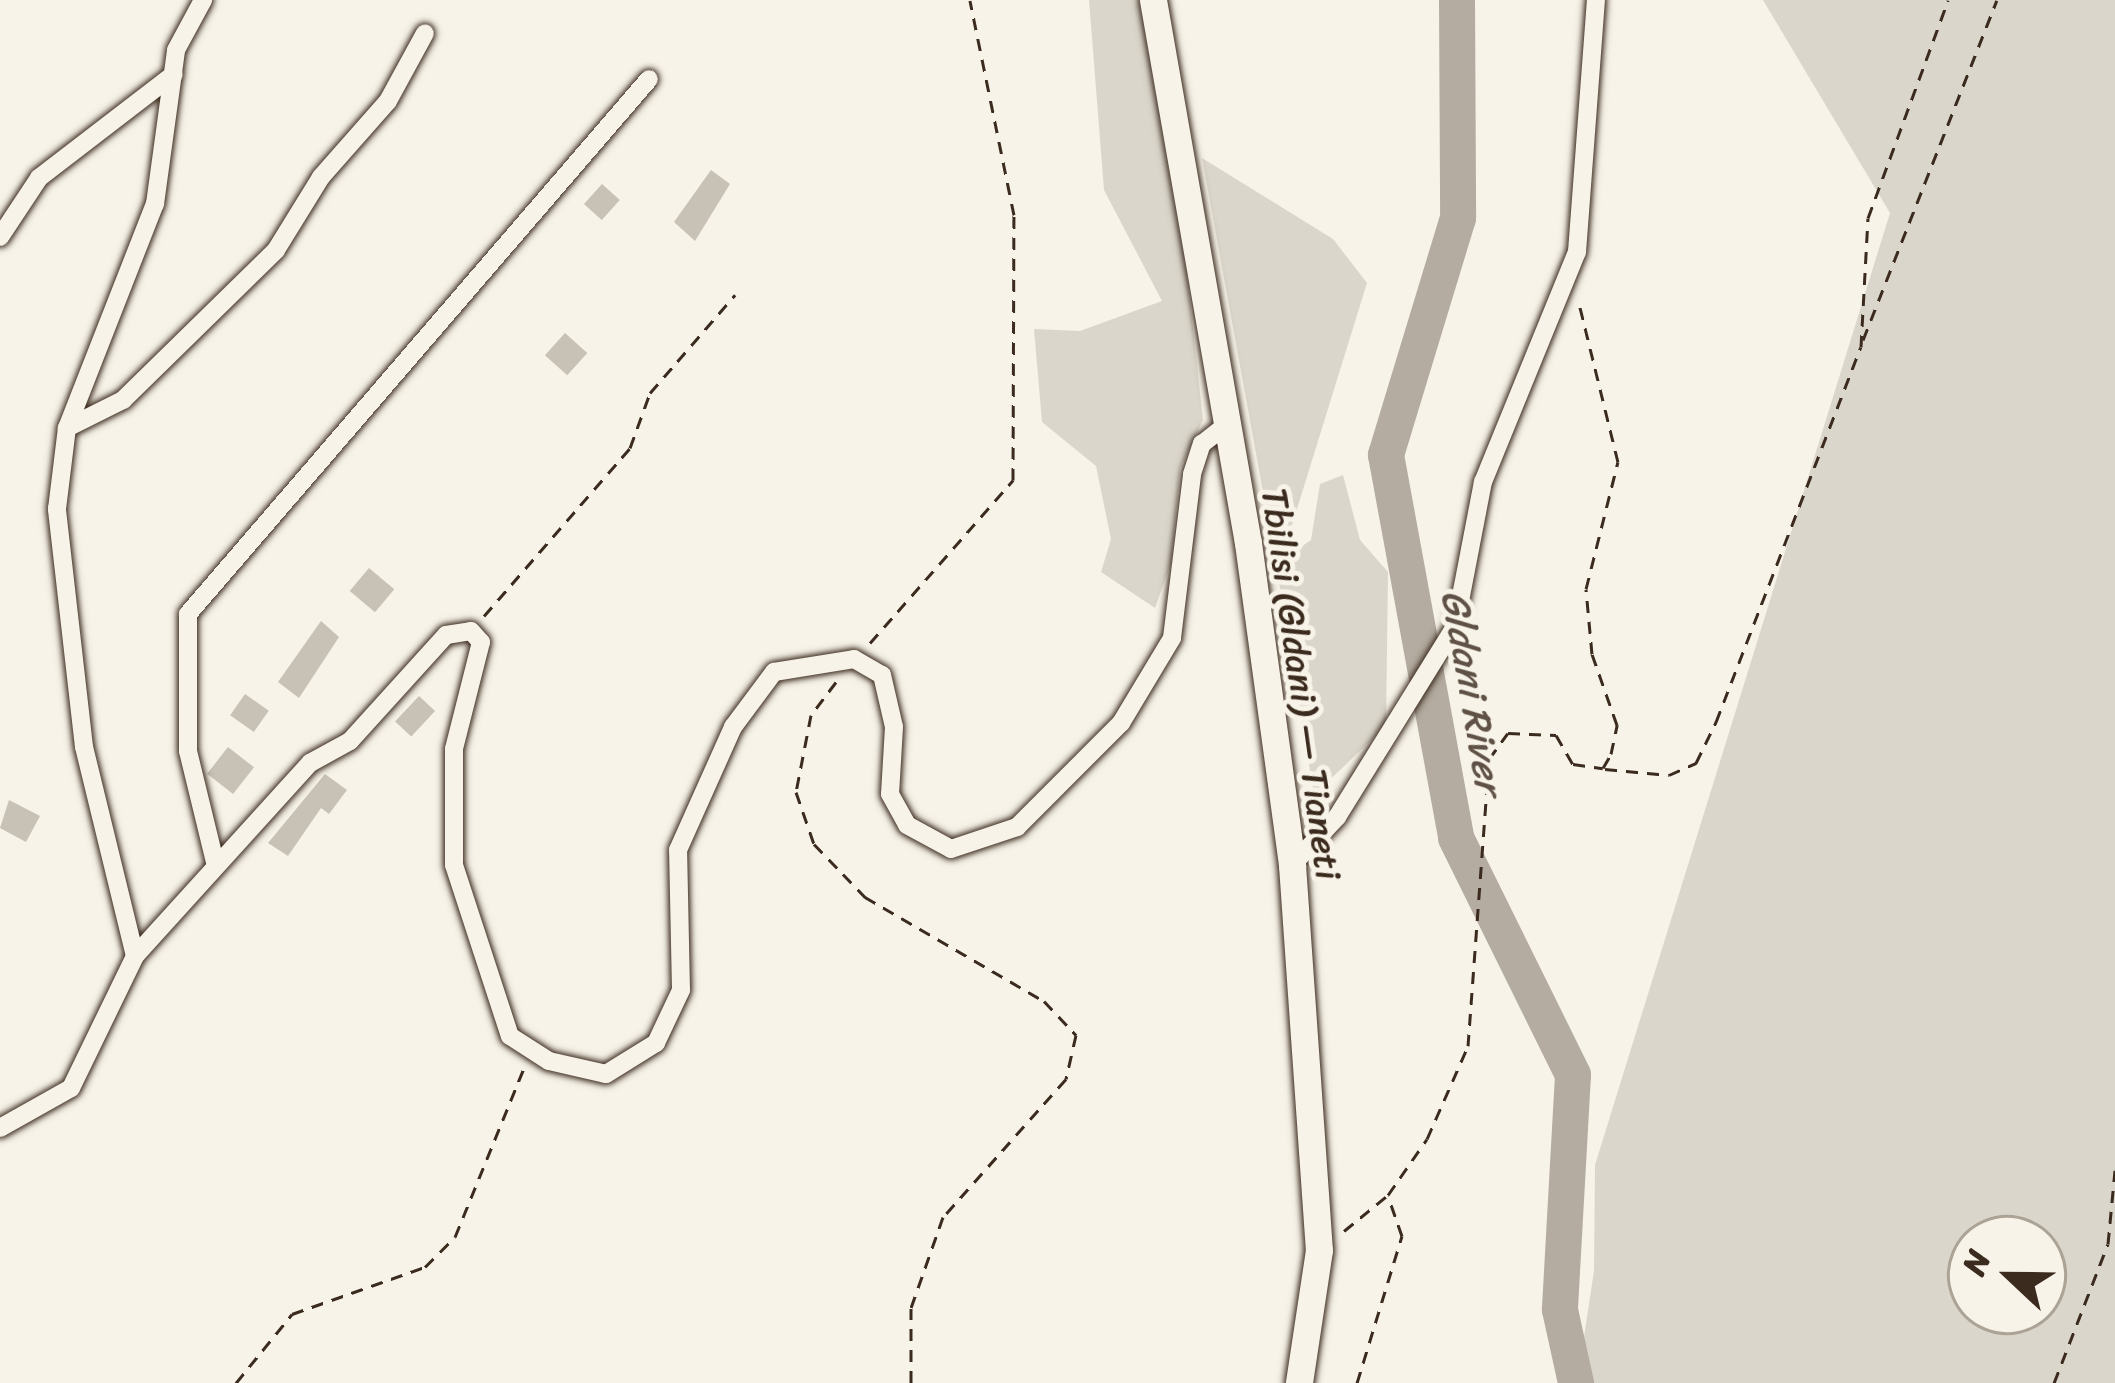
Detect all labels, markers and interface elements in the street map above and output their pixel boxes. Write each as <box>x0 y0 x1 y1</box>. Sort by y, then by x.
street label: Tbilisi (Gldani) — Tianeti <box>1252 486 1350 882</box>
water label: Gldani River <box>1431 586 1513 798</box>
north arrow <box>1947 1215 2067 1335</box>
text: N <box>1945 1241 2008 1284</box>

